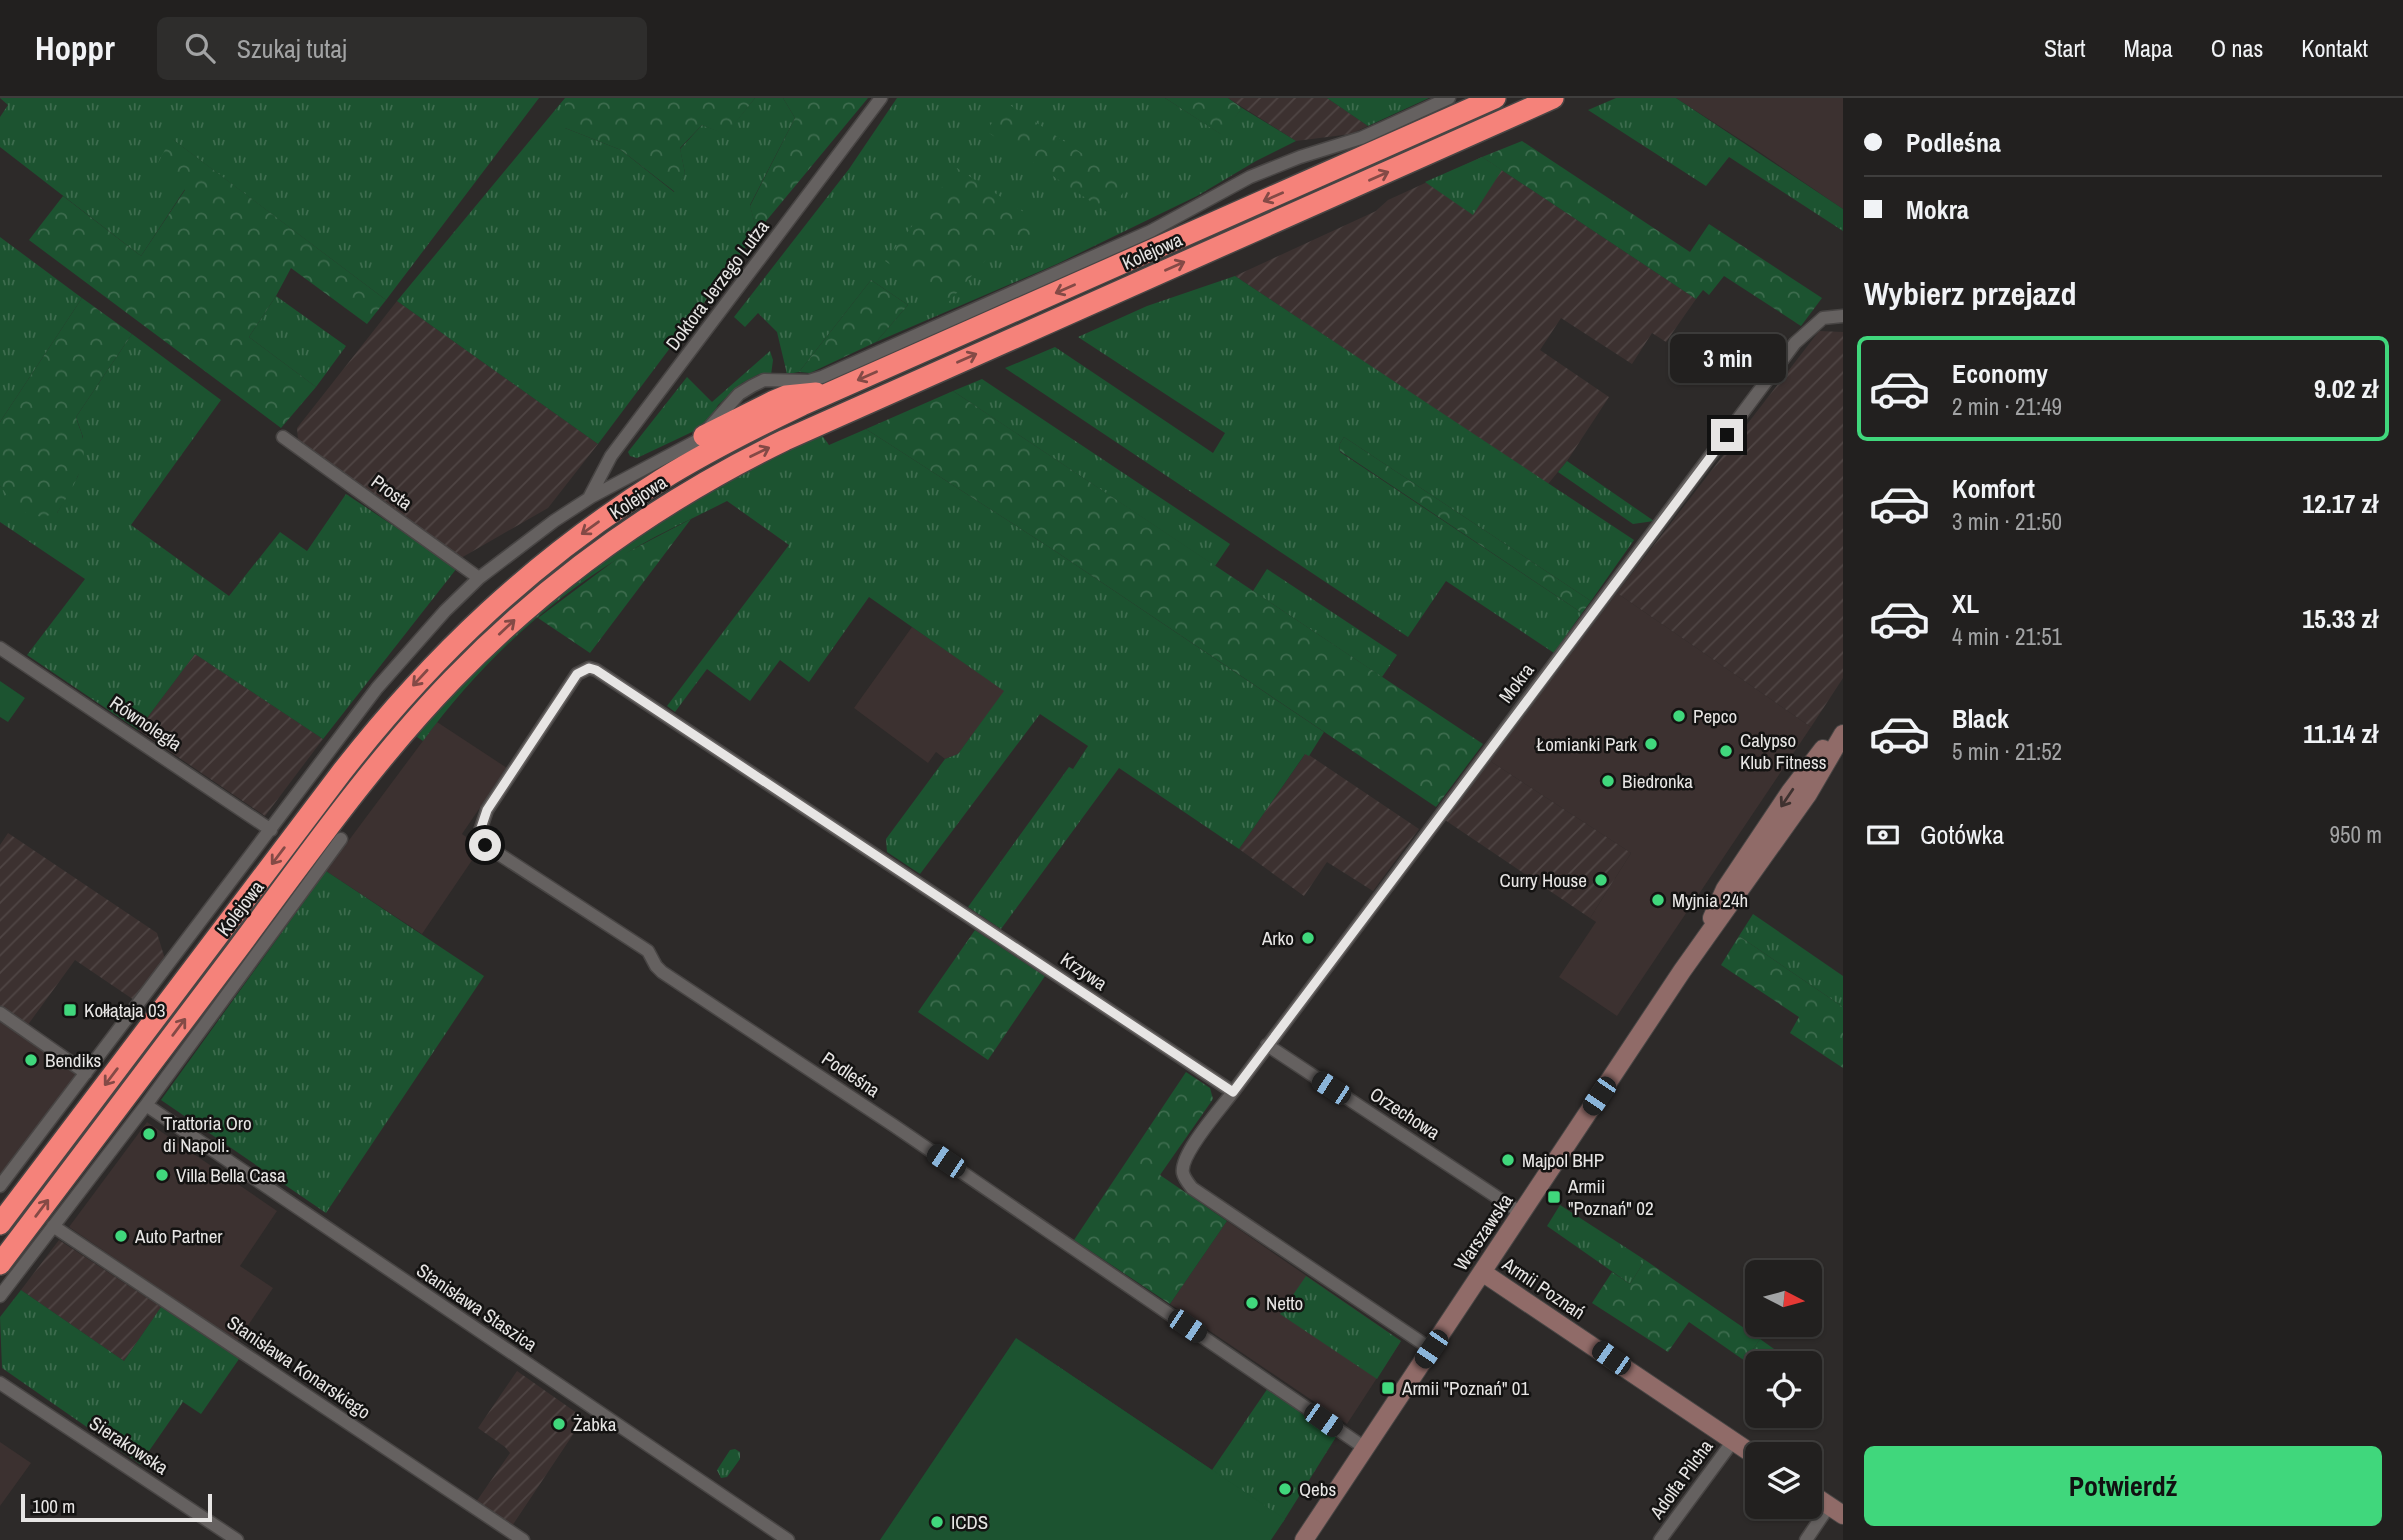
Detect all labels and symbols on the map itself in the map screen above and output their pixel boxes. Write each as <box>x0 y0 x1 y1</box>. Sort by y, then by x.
one-way arrow <box>1368 169 1389 182</box>
one-way arrow <box>1263 191 1284 204</box>
street label: Doktora Jerzego Lutza <box>659 214 775 355</box>
street label: Kolejowa <box>1118 226 1186 276</box>
one-way arrow <box>1164 259 1186 272</box>
one-way arrow <box>1055 283 1076 296</box>
callout: 3 min <box>1669 334 1785 382</box>
one-way arrow <box>956 351 978 364</box>
one-way arrow <box>857 370 878 383</box>
route end <box>1711 419 1743 451</box>
one-way arrow <box>749 445 770 459</box>
street label: Prosta <box>366 468 418 516</box>
street label: Kolejowa <box>604 469 672 525</box>
one-way arrow <box>581 521 600 535</box>
one-way arrow <box>498 619 516 635</box>
street label: Mokra <box>1493 658 1540 708</box>
one-way arrow <box>411 670 428 687</box>
street label: Równoległa <box>105 689 187 757</box>
place label: Pepco <box>1693 703 1737 729</box>
marker: Pepco <box>1671 708 1687 724</box>
place label: Calypso Klub Fitness <box>1740 727 1827 775</box>
place label: Łomianki Park <box>1537 731 1637 757</box>
marker: Łomianki Park <box>1643 736 1659 752</box>
marker: Calypso Klub Fitness <box>1718 743 1734 759</box>
place label: Biedronka <box>1622 768 1693 794</box>
marker: Biedronka <box>1600 773 1616 789</box>
one-way arrow <box>1779 788 1793 808</box>
route start <box>469 829 501 861</box>
one-way arrow <box>271 846 285 865</box>
place label: Curry House <box>1500 867 1587 893</box>
marker: Curry House <box>1593 872 1609 888</box>
street label: Kolejowa <box>211 875 270 941</box>
place label: Myjnia 24h <box>1672 887 1748 913</box>
marker: Myjnia 24h <box>1650 892 1666 908</box>
place label: Arko <box>1261 925 1294 951</box>
marker: Arko <box>1300 930 1316 946</box>
street label: Krzywa <box>1056 946 1113 996</box>
place label: Kołłątaja 03 <box>84 997 165 1023</box>
marker: Kołłątaja 03 <box>62 1002 78 1018</box>
one-way arrow <box>172 1018 187 1036</box>
street label: Podleśna <box>817 1045 885 1103</box>
place label: Bendiks <box>45 1047 102 1073</box>
marker: Bendiks <box>23 1052 39 1068</box>
one-way arrow <box>104 1067 119 1086</box>
car <box>1308 1068 1355 1108</box>
car <box>1579 1073 1620 1119</box>
street label: Orzechowa <box>1365 1081 1445 1146</box>
place label: Trattoria Oro di Napoli. <box>163 1110 252 1158</box>
marker: Trattoria Oro di Napoli. <box>141 1126 157 1142</box>
car <box>923 1141 970 1181</box>
place label: Majpol BHP <box>1522 1147 1604 1173</box>
marker: Majpol BHP <box>1500 1152 1516 1168</box>
place label: Villa Bella Casa <box>176 1162 286 1188</box>
marker: Villa Bella Casa <box>154 1167 170 1183</box>
place label: Armii "Poznań" 02 <box>1567 1173 1654 1221</box>
street label: Warszawska <box>1448 1188 1518 1276</box>
marker: Armii "Poznań" 02 <box>1546 1189 1562 1205</box>
one-way arrow <box>35 1199 49 1218</box>
place label: Auto Partner <box>134 1223 223 1249</box>
marker: Auto Partner <box>113 1228 129 1244</box>
street label: Armii Poznań <box>1497 1250 1590 1325</box>
street label: Stanisława Staszica <box>412 1257 543 1357</box>
north arrow <box>1745 1260 1822 1337</box>
place label: Netto <box>1266 1290 1303 1316</box>
marker: Netto <box>1244 1295 1260 1311</box>
car <box>1164 1306 1211 1346</box>
street label: Stanisława Konarskiego <box>222 1309 376 1425</box>
car <box>1411 1326 1452 1372</box>
car <box>1588 1337 1635 1379</box>
place label: Armii "Poznań" 01 <box>1401 1375 1529 1401</box>
marker: Armii "Poznań" 01 <box>1380 1380 1396 1396</box>
car <box>1300 1399 1347 1441</box>
street label: Sierakowska <box>85 1410 174 1480</box>
place label: Żabka <box>573 1411 617 1437</box>
marker: Żabka <box>551 1416 567 1432</box>
street label: Adolfa Pilcha <box>1643 1434 1719 1525</box>
place label: Qebs <box>1299 1476 1336 1502</box>
marker: Qebs <box>1277 1481 1293 1497</box>
scale bar <box>21 1491 212 1523</box>
place label: ICDS <box>951 1509 988 1535</box>
marker: ICDS <box>929 1514 945 1530</box>

